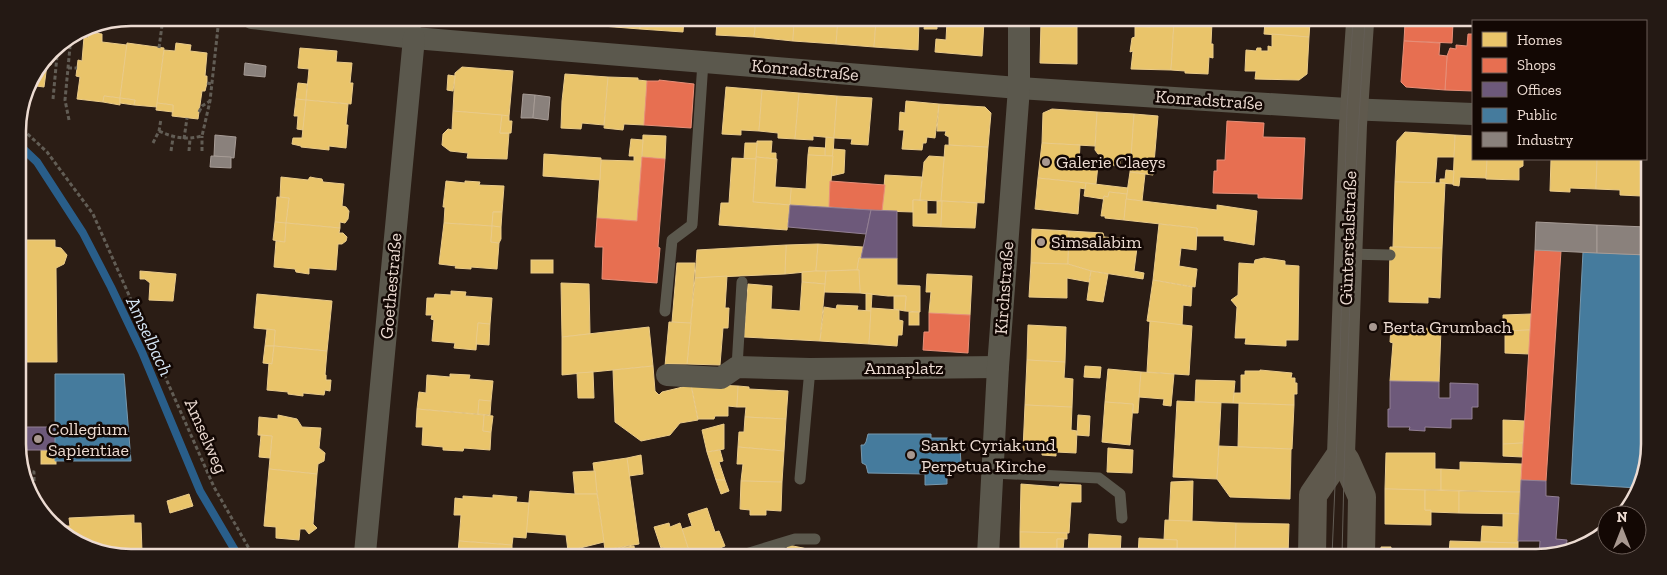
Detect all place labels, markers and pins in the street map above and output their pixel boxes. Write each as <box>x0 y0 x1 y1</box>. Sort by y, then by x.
place label: Galerie Claeys <box>1056 151 1166 173</box>
marker: Galerie Claeys <box>1040 156 1052 168</box>
place label: Simsalabim <box>1051 231 1142 253</box>
marker: Simsalabim <box>1035 236 1047 248</box>
place label: Berta Grumbach <box>1383 316 1512 338</box>
marker: Berta Grumbach <box>1367 321 1379 333</box>
place label: Collegium Sapientiae <box>48 418 129 461</box>
marker: Collegium Sapientiae <box>32 433 44 445</box>
place label: Sankt Cyriak und Perpetua Kirche <box>921 434 1056 477</box>
marker: Sankt Cyriak und Perpetua Kirche <box>905 449 917 461</box>

